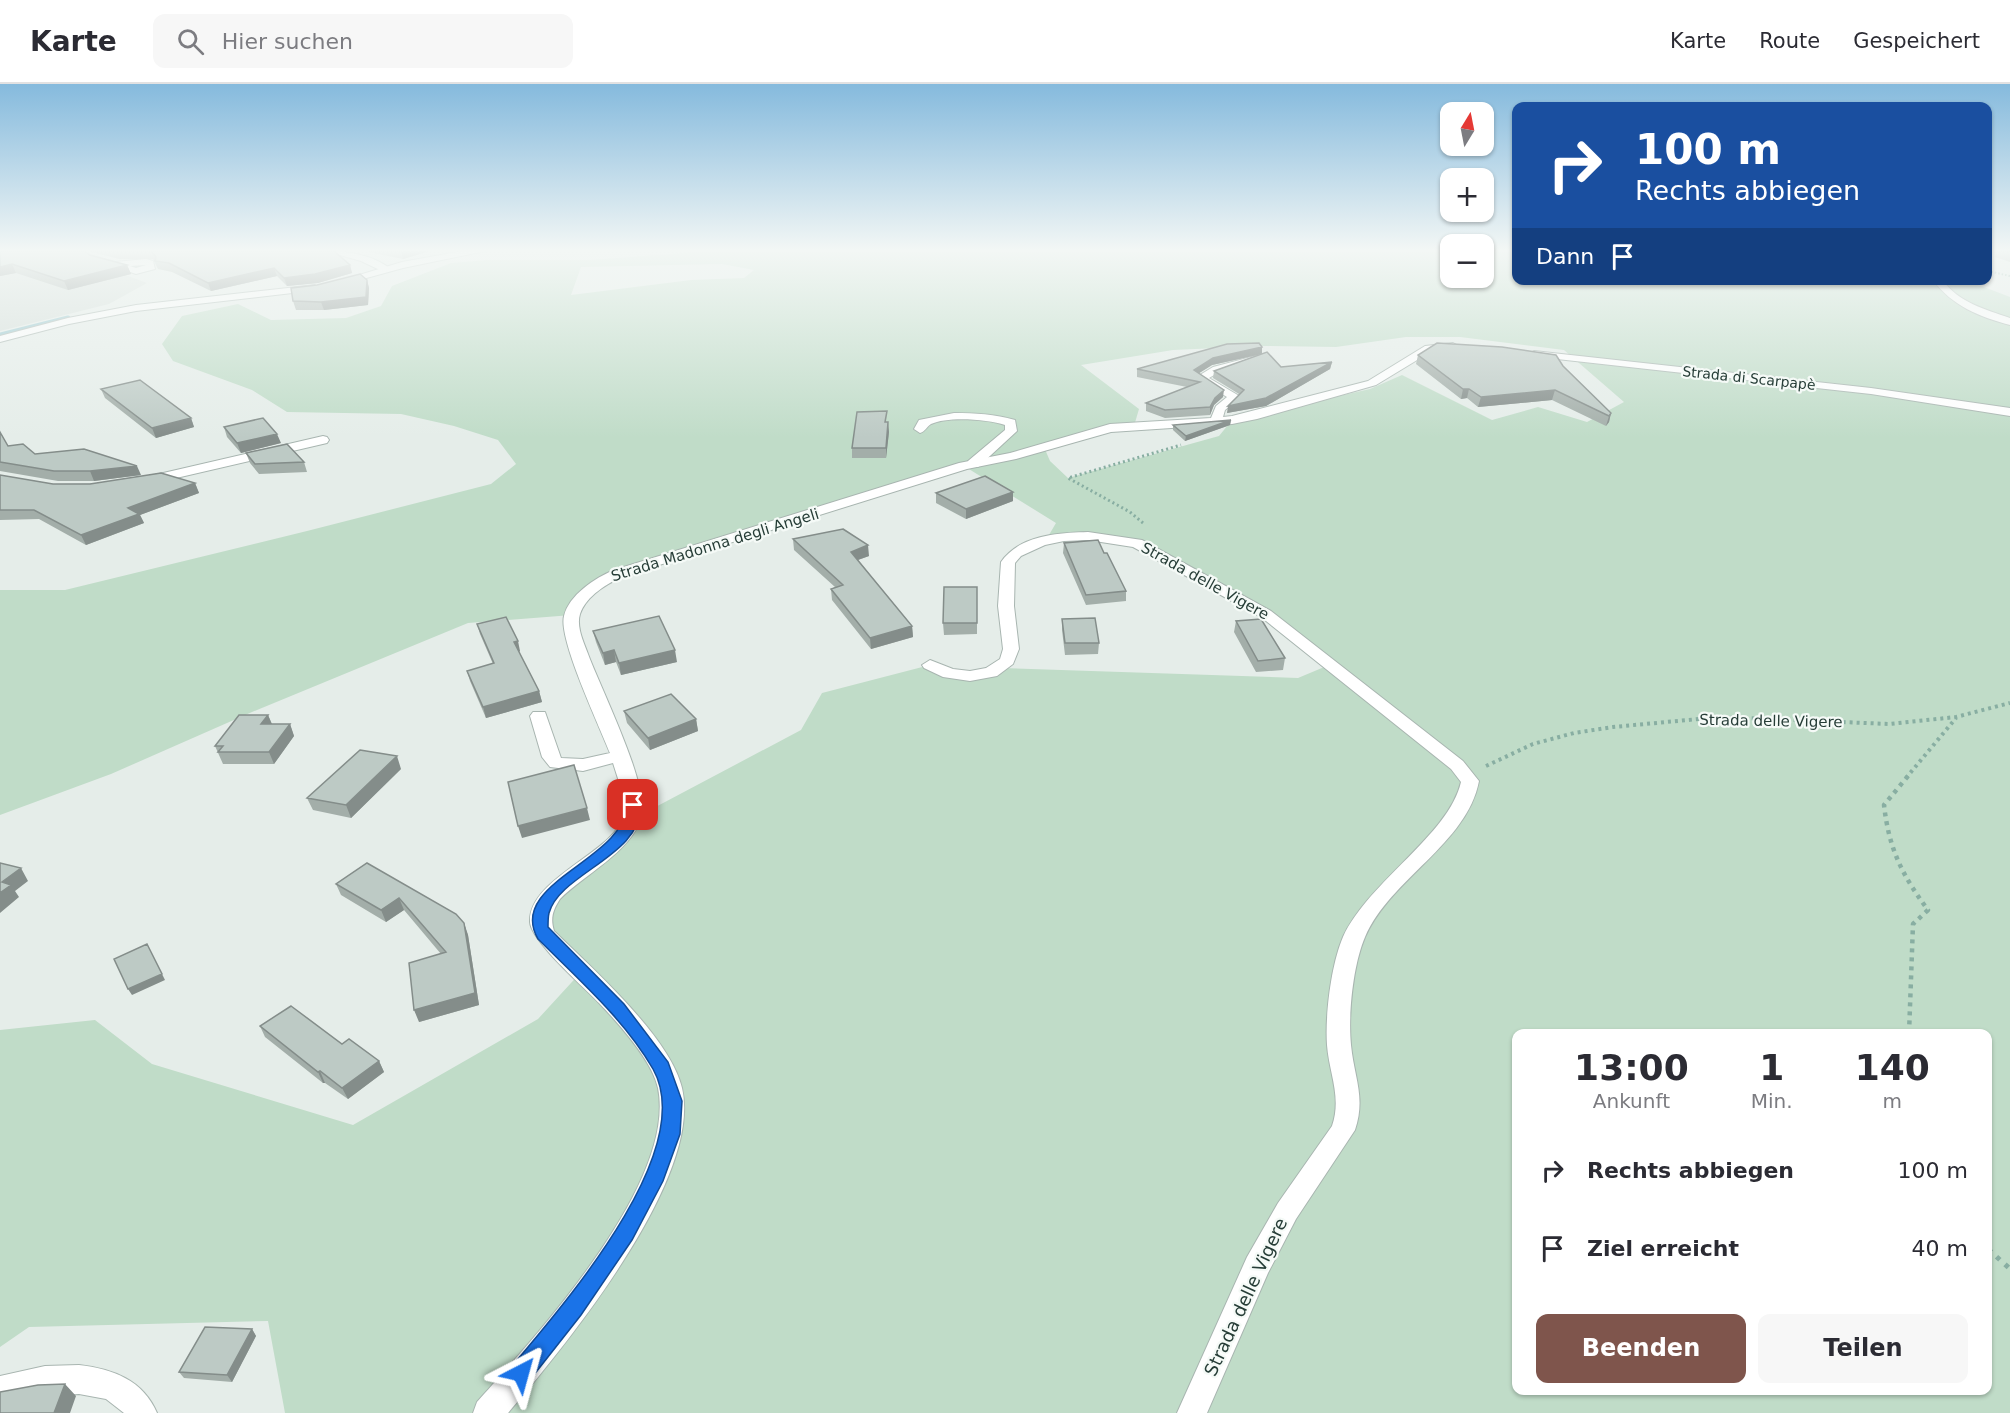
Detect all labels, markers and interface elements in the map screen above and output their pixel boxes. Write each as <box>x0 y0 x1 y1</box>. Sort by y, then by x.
search box <box>153 14 573 68</box>
text: Karte <box>30 25 117 58</box>
icon: search <box>174 25 207 58</box>
text: Hier suchen <box>222 29 353 54</box>
text: Karte <box>1670 29 1726 53</box>
text: Route <box>1759 29 1820 53</box>
text: Gespeichert <box>1853 29 1980 53</box>
north arrow <box>1440 102 1494 156</box>
map controls <box>1440 102 1494 288</box>
text: 100 m <box>1635 125 1781 174</box>
icon: right <box>1536 126 1614 204</box>
button: + <box>1440 168 1494 222</box>
text: Rechts abbiegen <box>1635 175 1860 206</box>
button: − <box>1440 234 1494 288</box>
icon: arrive <box>1606 240 1639 273</box>
text: Dann <box>1536 244 1594 269</box>
street label: Strada di Scarpapè <box>1682 363 1816 393</box>
street label: Strada Madonna degli Angeli <box>609 505 821 585</box>
street label: Strada delle Vigere <box>1138 538 1272 624</box>
street label: Strada delle Vigere <box>1699 711 1843 731</box>
pin <box>607 779 658 830</box>
icon: arrive <box>616 788 649 821</box>
text: 13:00 <box>1574 1047 1689 1088</box>
text: 1 <box>1759 1047 1784 1088</box>
text: 140 <box>1855 1047 1930 1088</box>
text: Ankunft <box>1593 1089 1670 1113</box>
text: Min. <box>1751 1089 1793 1113</box>
text: m <box>1883 1089 1902 1113</box>
icon: right <box>1536 1154 1569 1187</box>
text: Rechts abbiegen <box>1587 1158 1794 1183</box>
text: 100 m <box>1898 1158 1968 1183</box>
street label: Strada delle Vigere <box>1200 1214 1291 1379</box>
icon: arrive <box>1536 1232 1569 1265</box>
text: Ziel erreicht <box>1587 1236 1739 1261</box>
text: 40 m <box>1912 1236 1968 1261</box>
button: Beenden <box>1536 1314 1746 1383</box>
button: Teilen <box>1758 1314 1968 1383</box>
position arrow <box>489 1341 553 1405</box>

